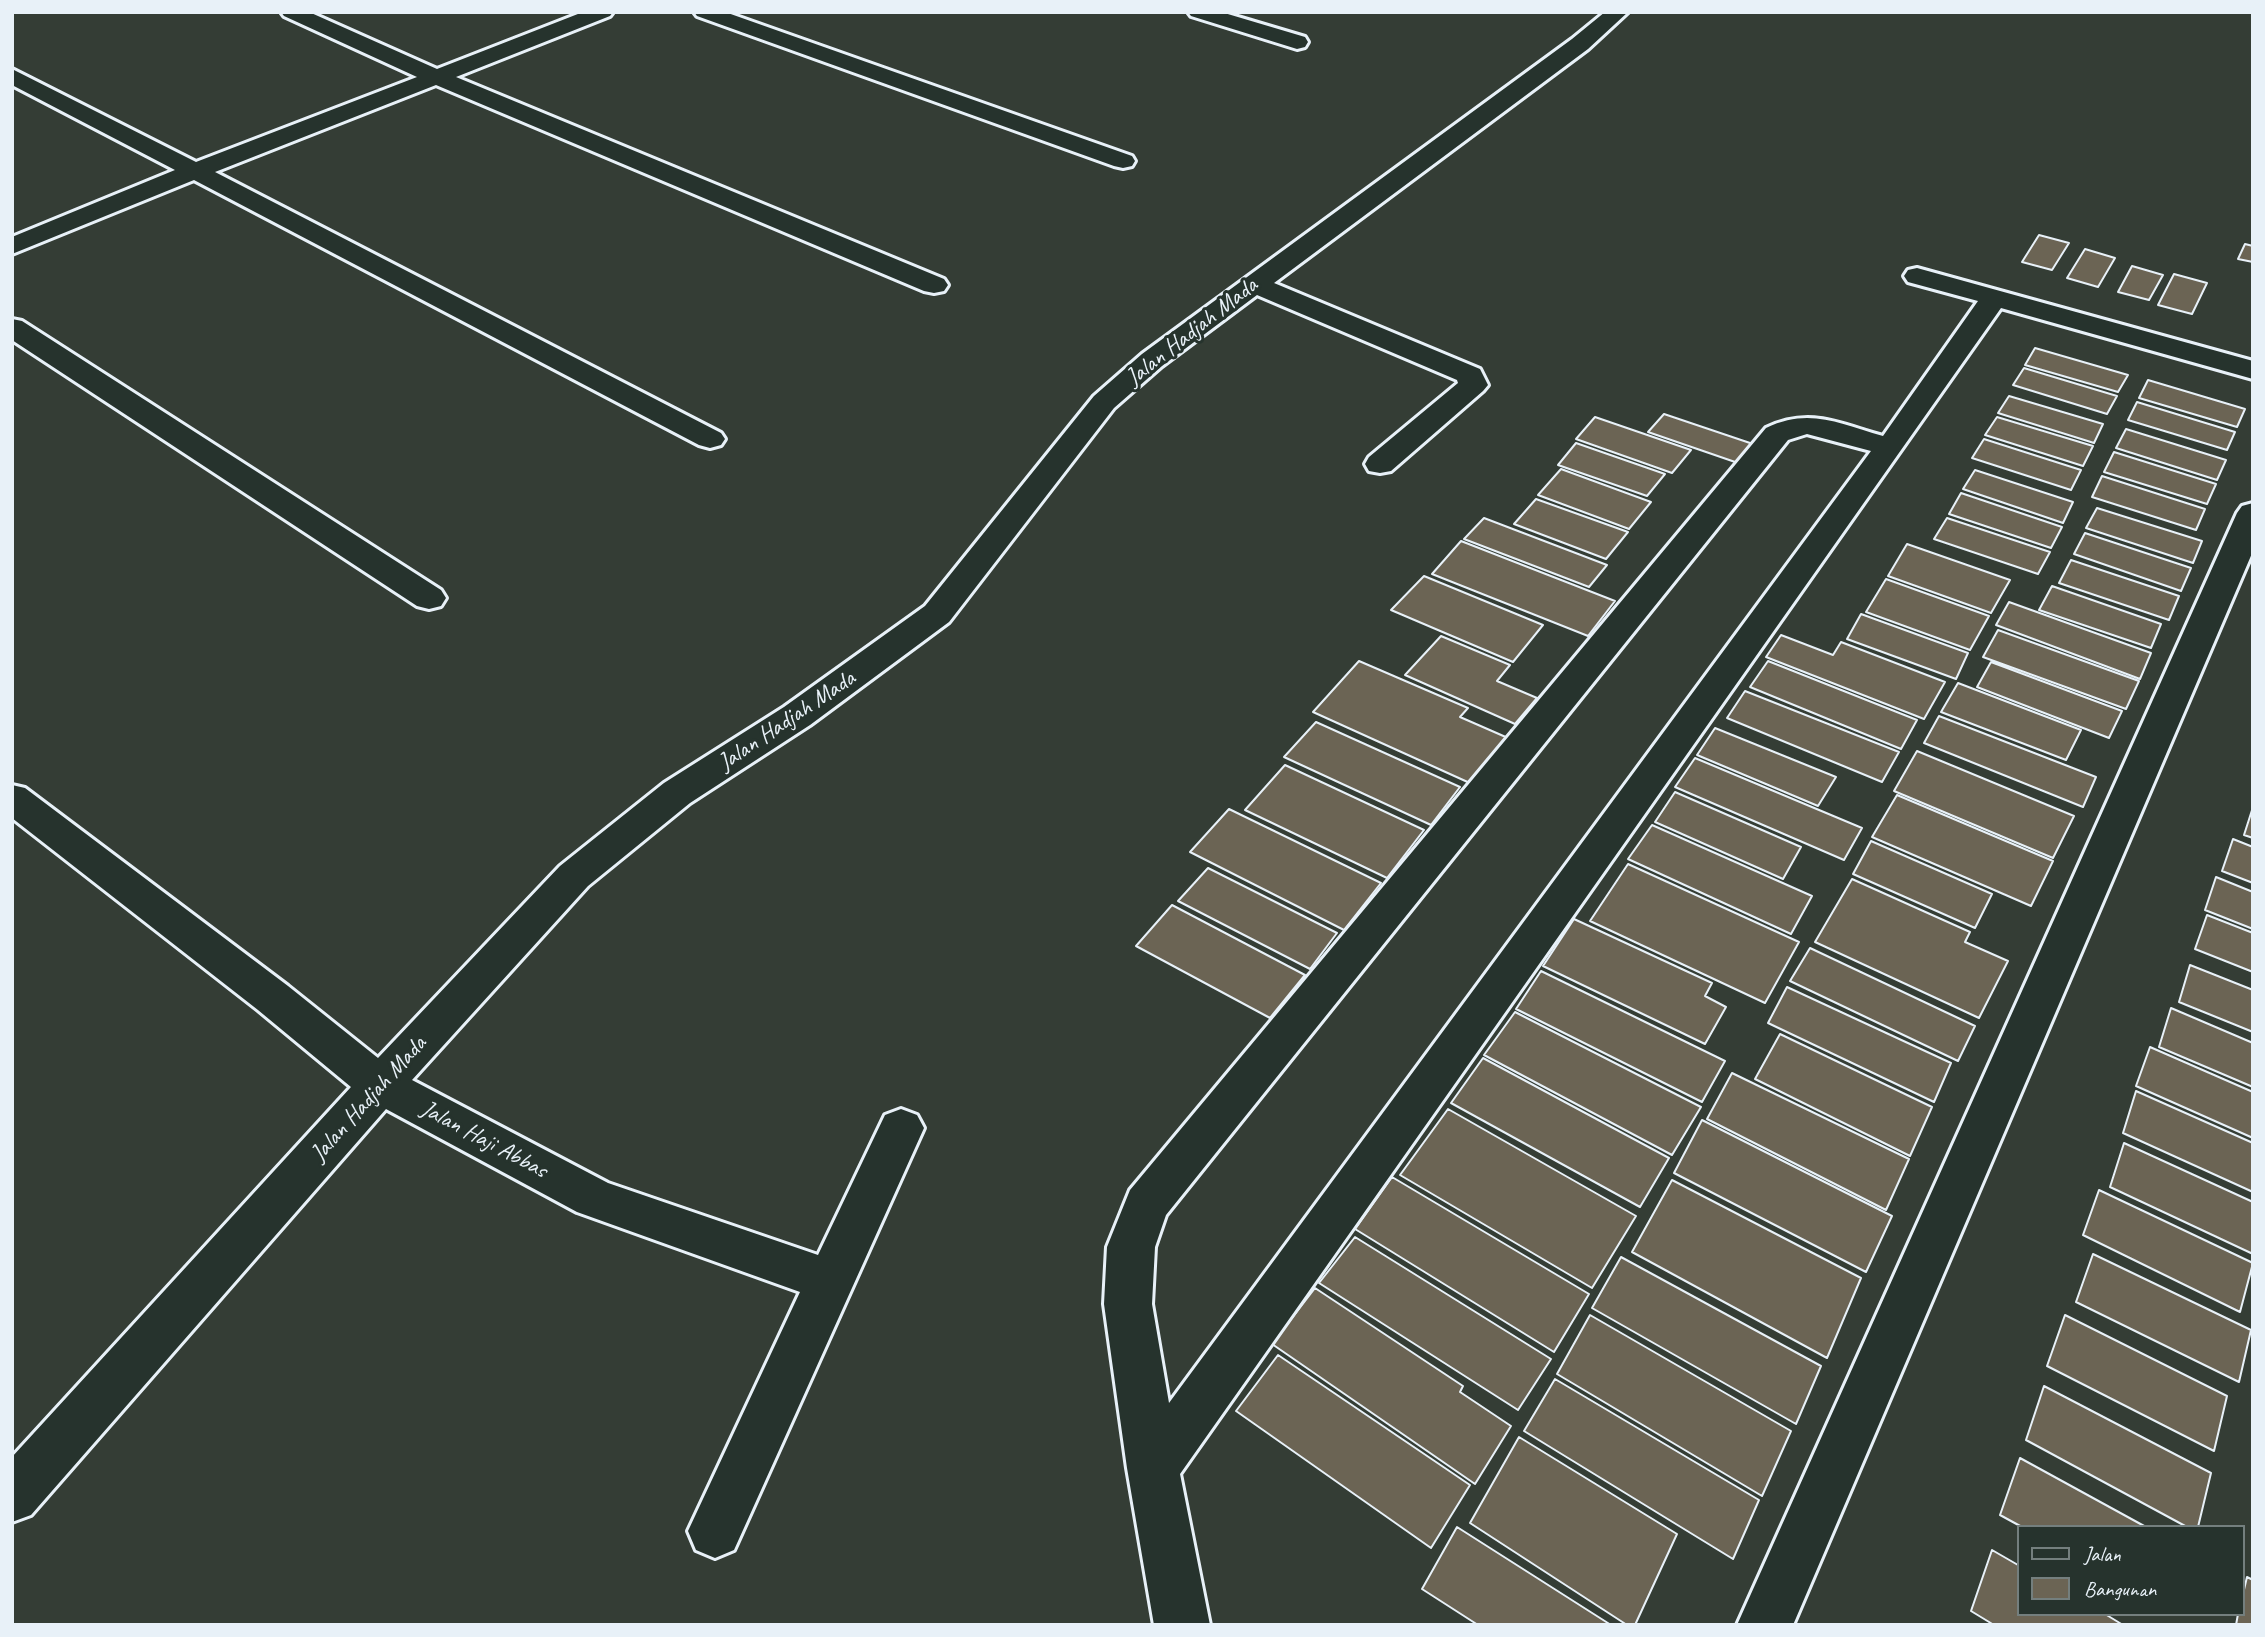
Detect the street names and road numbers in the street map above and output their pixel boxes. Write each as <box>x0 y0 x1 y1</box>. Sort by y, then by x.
street label: Jalan Hadjah Mada <box>1120 272 1264 392</box>
street label: Jalan Hadjah Mada <box>713 665 861 777</box>
street label: Jalan Hadjah Mada <box>305 1030 433 1168</box>
street label: Jalan Haji Abbas <box>416 1095 552 1185</box>

